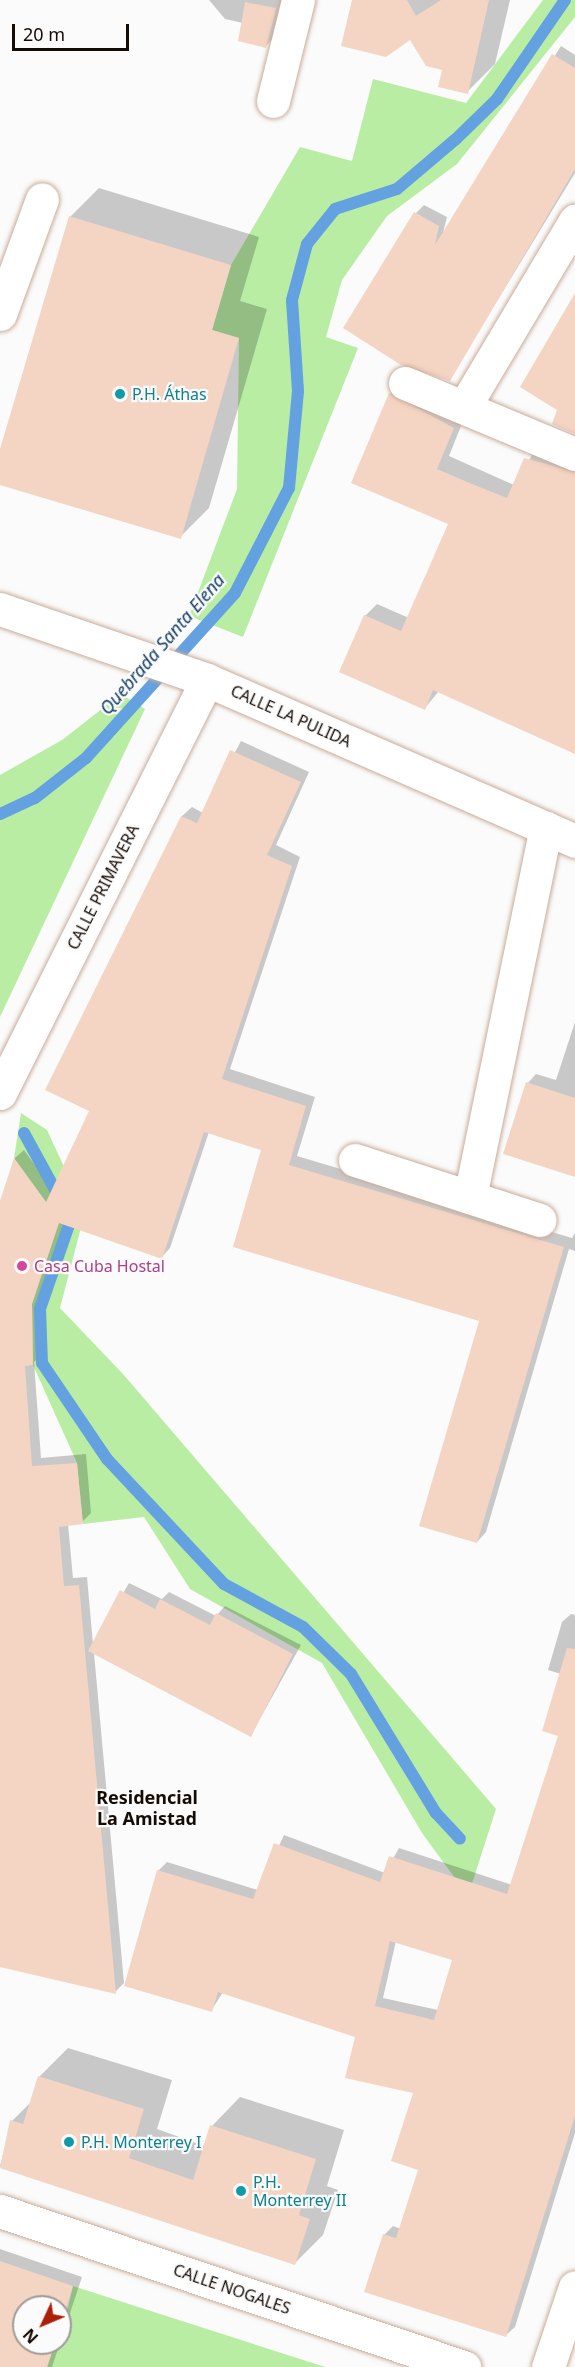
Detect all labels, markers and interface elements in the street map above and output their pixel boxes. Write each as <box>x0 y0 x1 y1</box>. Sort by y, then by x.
scale bar <box>15 12 132 50</box>
text: 20 m <box>23 22 65 46</box>
place label: P.H. Áthas <box>132 384 207 404</box>
marker: P.H. Áthas <box>113 387 127 401</box>
water label: Quebrada Santa Elena <box>95 569 229 719</box>
street label: CALLE LA PULIDA <box>228 681 354 751</box>
street label: CALLE PRIMAVERA <box>63 821 143 953</box>
place label: Casa Cuba Hostal <box>34 1256 165 1276</box>
marker: Casa Cuba Hostal <box>15 1259 29 1273</box>
district label: Residencial La Amistad <box>96 1787 198 1830</box>
place label: P.H. Monterrey I <box>81 2132 201 2152</box>
marker: P.H. Monterrey I <box>62 2135 76 2149</box>
place label: P.H. Monterrey II <box>253 2172 347 2210</box>
marker: P.H. Monterrey II <box>234 2184 248 2198</box>
street label: CALLE NOGALES <box>171 2260 293 2318</box>
north arrow <box>12 2295 72 2355</box>
text: N <box>18 2324 43 2348</box>

